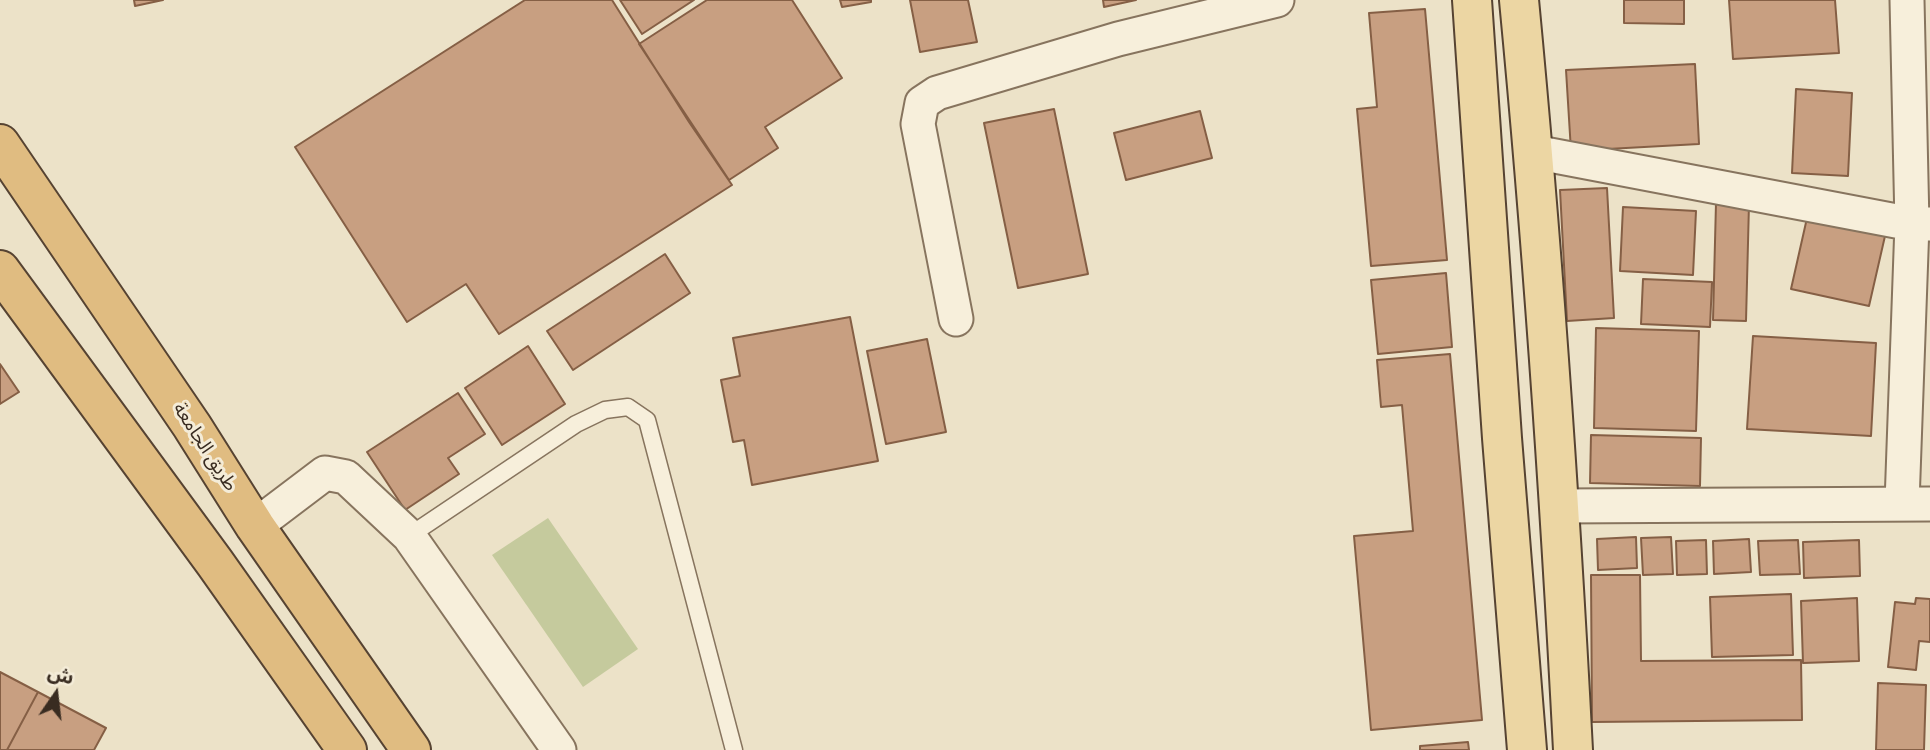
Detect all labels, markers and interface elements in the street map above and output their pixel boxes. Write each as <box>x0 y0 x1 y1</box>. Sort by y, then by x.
street label: طريق الجامعة <box>168 399 242 495</box>
text: ش <box>45 657 77 690</box>
north arrow <box>21 659 91 729</box>

